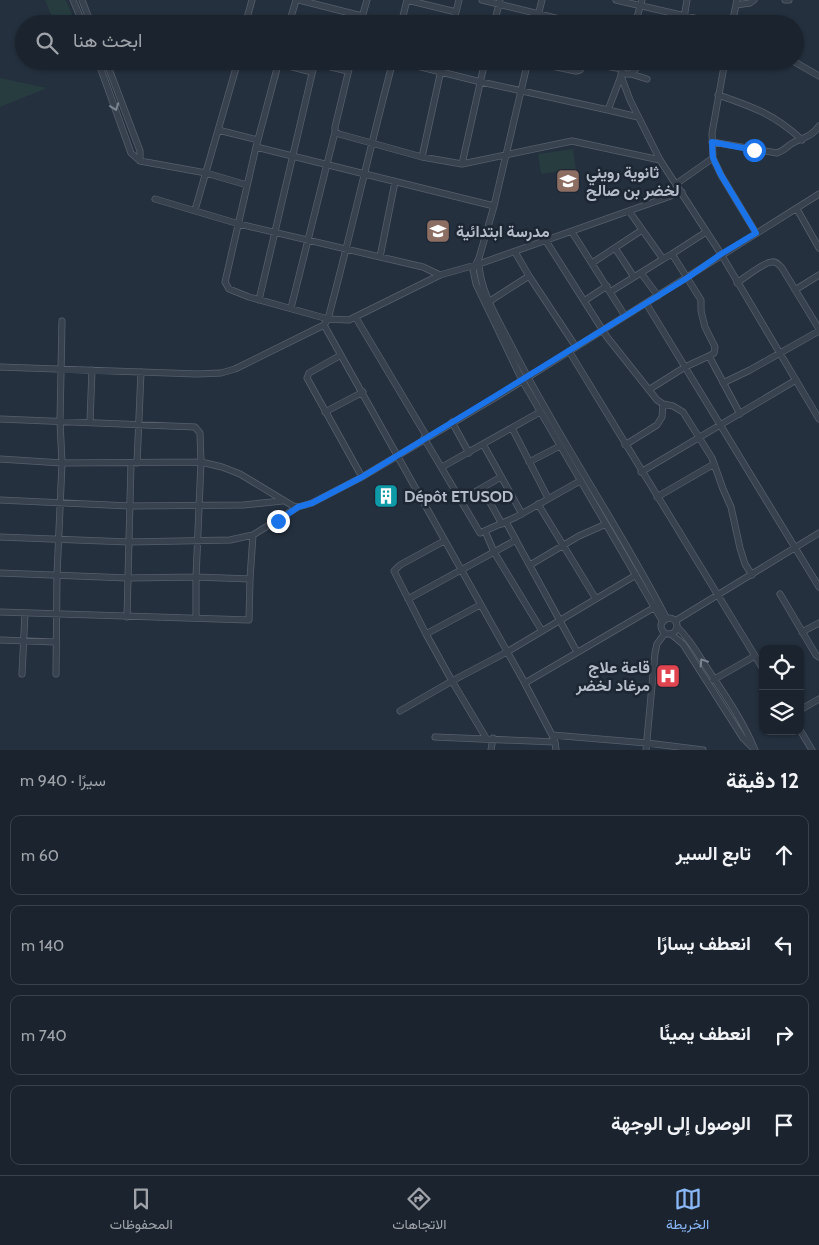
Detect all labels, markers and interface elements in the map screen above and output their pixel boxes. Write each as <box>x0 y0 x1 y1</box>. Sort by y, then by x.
search box <box>15 15 804 70</box>
icon: search <box>33 29 61 57</box>
text: ابحث هنا <box>73 29 142 52</box>
one-way arrow <box>109 102 119 111</box>
route start <box>743 139 766 162</box>
place label: ثانوية رويني لخضر بن صالح <box>586 163 680 202</box>
school or university icon: ثانوية رويني لخضر بن صالح <box>555 168 581 194</box>
school or university icon: مدرسة ابتدائية <box>425 218 451 244</box>
place label: مدرسة ابتدائية <box>456 222 550 242</box>
building icon: Dépôt ETUSOD <box>373 483 399 509</box>
place label: Dépôt ETUSOD <box>404 487 513 506</box>
route end <box>267 510 290 533</box>
map controls <box>759 645 804 735</box>
button: locate <box>759 645 804 690</box>
place label: قاعة علاج مرغاد لخضر <box>575 658 650 696</box>
one-way arrow <box>700 658 710 667</box>
hospital icon: قاعة علاج مرغاد لخضر <box>655 663 681 689</box>
button: layers <box>759 690 804 735</box>
text: 12 دقيقة <box>726 768 799 793</box>
text: سيرًا · 940 m <box>20 771 106 790</box>
icon: ahead <box>770 841 798 869</box>
text: تابع السير <box>676 842 751 865</box>
text: 60 m <box>21 846 59 865</box>
icon: left <box>770 931 798 959</box>
text: انعطف يسارًا <box>657 932 751 955</box>
text: 140 m <box>21 936 64 955</box>
icon: right <box>770 1021 798 1049</box>
text: انعطف يمينًا <box>659 1022 751 1045</box>
text: 740 m <box>21 1026 67 1045</box>
icon: arrive <box>770 1111 798 1139</box>
text: الوصول إلى الوجهة <box>611 1112 751 1135</box>
tab: المحفوظات <box>110 1185 173 1237</box>
tab: الاتجاهات <box>392 1185 447 1237</box>
tab: الخريطة <box>666 1185 709 1237</box>

